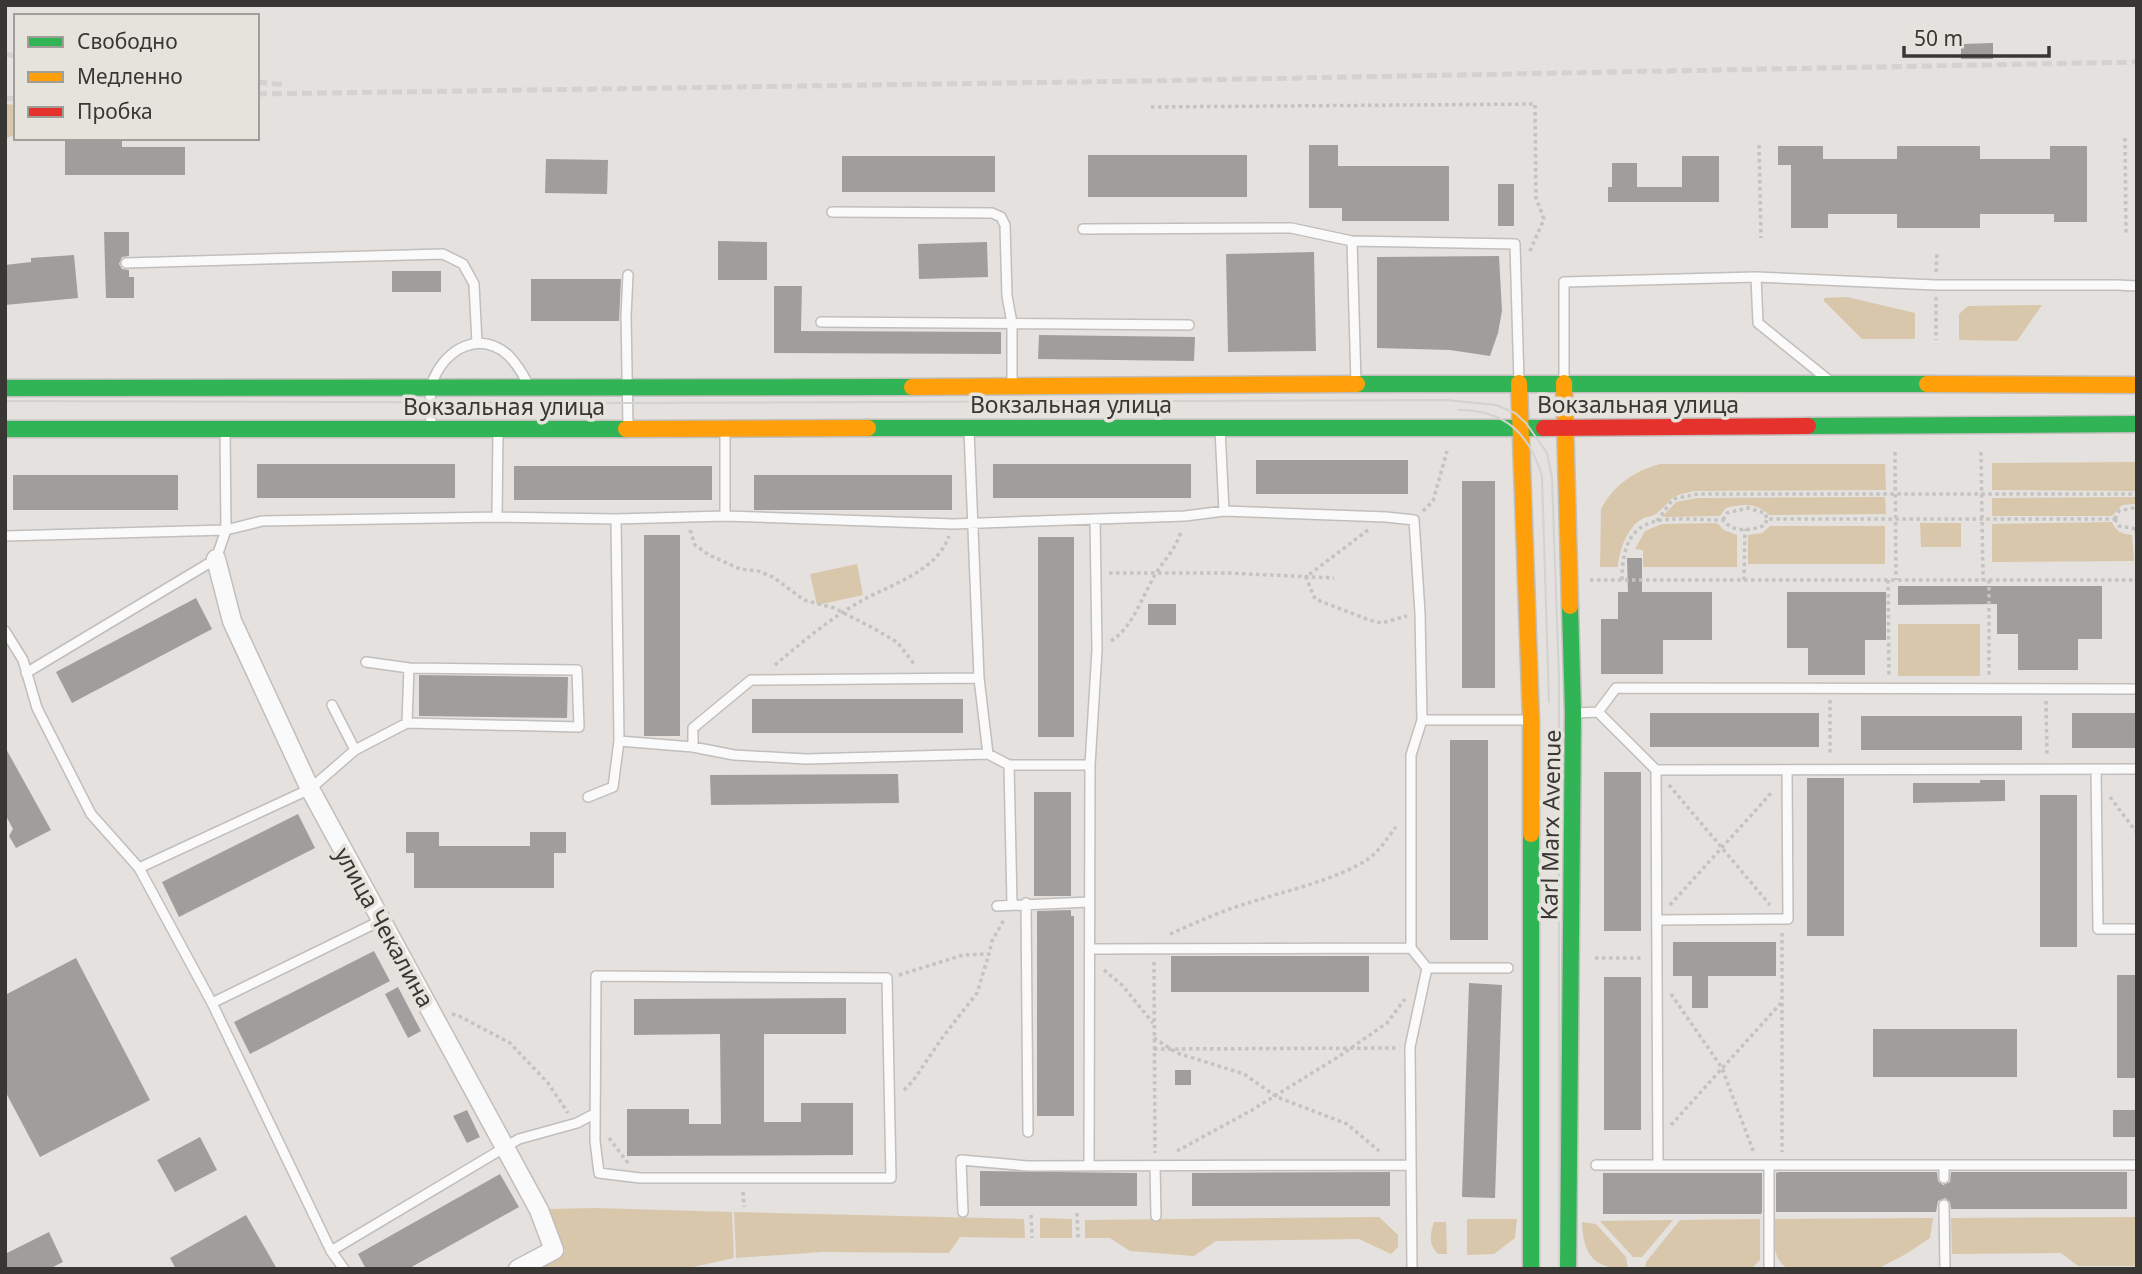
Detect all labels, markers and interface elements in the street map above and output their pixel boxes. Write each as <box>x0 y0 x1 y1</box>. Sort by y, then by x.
legend <box>14 14 259 140</box>
scale bar <box>1904 14 2049 58</box>
text: 50 m <box>1914 24 1963 52</box>
text: Свободно <box>77 27 178 55</box>
text: Медленно <box>77 62 183 90</box>
text: Пробка <box>77 97 153 125</box>
street label: Вокзальная улица <box>970 388 1172 420</box>
street label: Вокзальная улица <box>1537 388 1739 420</box>
street label: Вокзальная улица <box>403 390 605 422</box>
street label: Karl Marx Avenue <box>1532 729 1568 921</box>
street label: улица Чекалина <box>328 841 442 1013</box>

